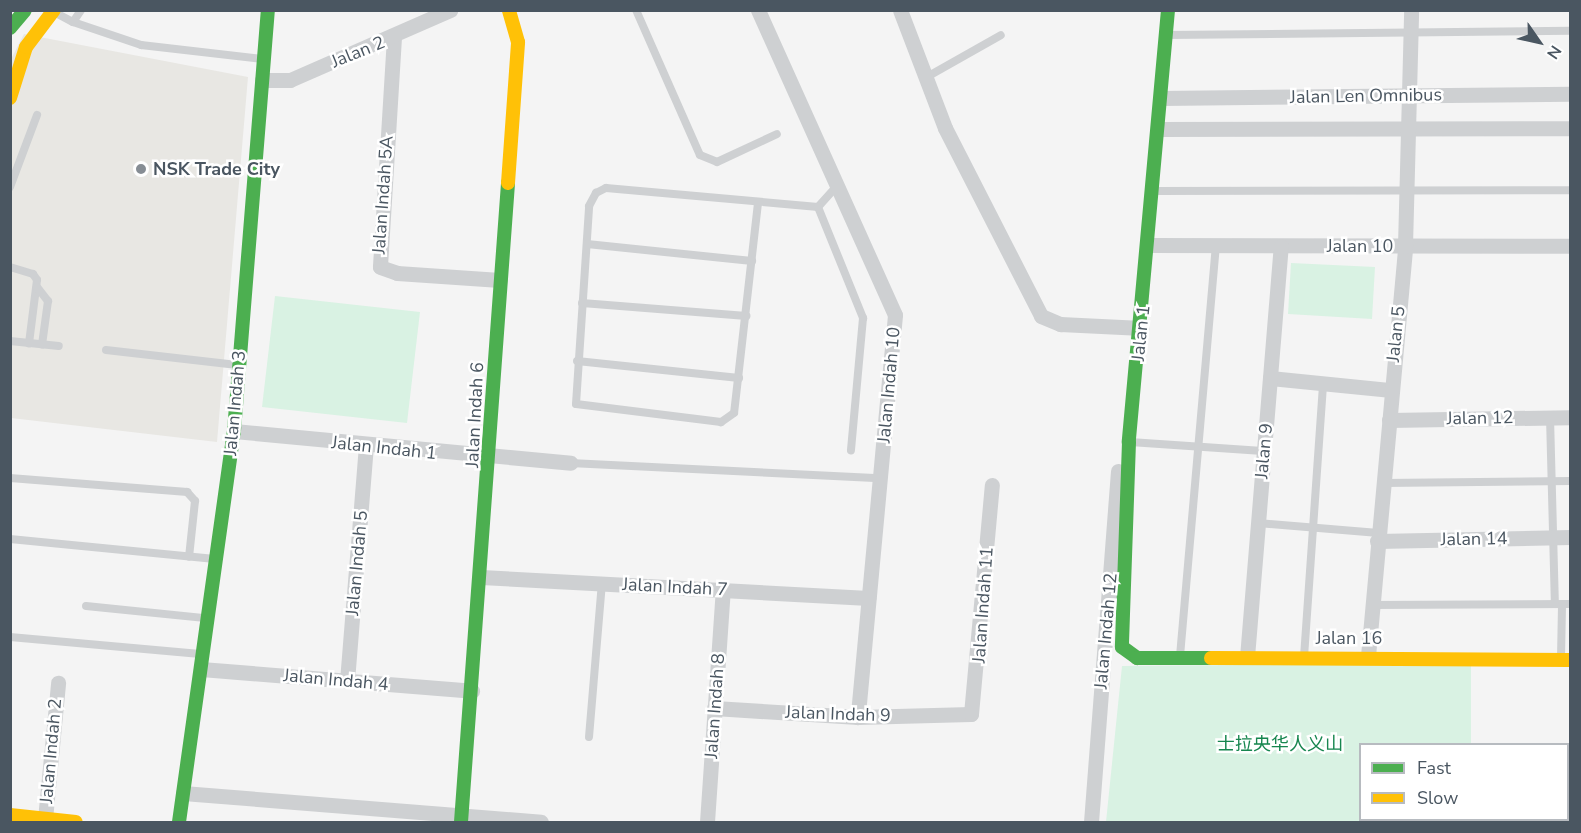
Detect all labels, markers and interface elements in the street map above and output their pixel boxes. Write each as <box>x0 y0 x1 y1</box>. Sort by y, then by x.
north arrow <box>1509 12 1569 72</box>
street label: Jalan 2 <box>328 32 388 72</box>
text: N <box>1541 41 1566 63</box>
street label: Jalan Len Omnibus <box>1290 84 1442 108</box>
street label: Jalan Indah 5A <box>368 135 398 255</box>
place label: NSK Trade City <box>153 158 280 180</box>
marker: NSK Trade City <box>134 162 148 176</box>
street label: Jalan 10 <box>1327 235 1393 257</box>
street label: Jalan 1 <box>1127 304 1155 362</box>
street label: Jalan 5 <box>1382 305 1410 363</box>
street label: Jalan Indah 10 <box>873 326 905 444</box>
street label: Jalan Indah 3 <box>220 349 250 457</box>
street label: Jalan Indah 6 <box>461 362 489 468</box>
street label: Jalan 12 <box>1446 407 1514 429</box>
street label: Jalan 9 <box>1251 422 1277 480</box>
street label: Jalan Indah 1 <box>330 432 438 464</box>
street label: Jalan Indah 5 <box>342 509 372 617</box>
street label: Jalan 14 <box>1440 528 1508 550</box>
street label: Jalan Indah 11 <box>968 546 998 664</box>
street label: Jalan Indah 12 <box>1090 572 1122 690</box>
street label: Jalan Indah 7 <box>622 573 728 601</box>
street label: Jalan 16 <box>1316 627 1382 649</box>
street label: Jalan Indah 8 <box>701 653 729 759</box>
street label: Jalan Indah 4 <box>282 665 390 695</box>
street label: Jalan Indah 2 <box>36 697 66 805</box>
street label: Jalan Indah 9 <box>785 701 891 727</box>
park label: 士拉央华人义山 <box>1217 733 1343 755</box>
legend <box>1359 743 1569 821</box>
text: Fast <box>1417 756 1451 780</box>
text: Slow <box>1417 786 1458 810</box>

